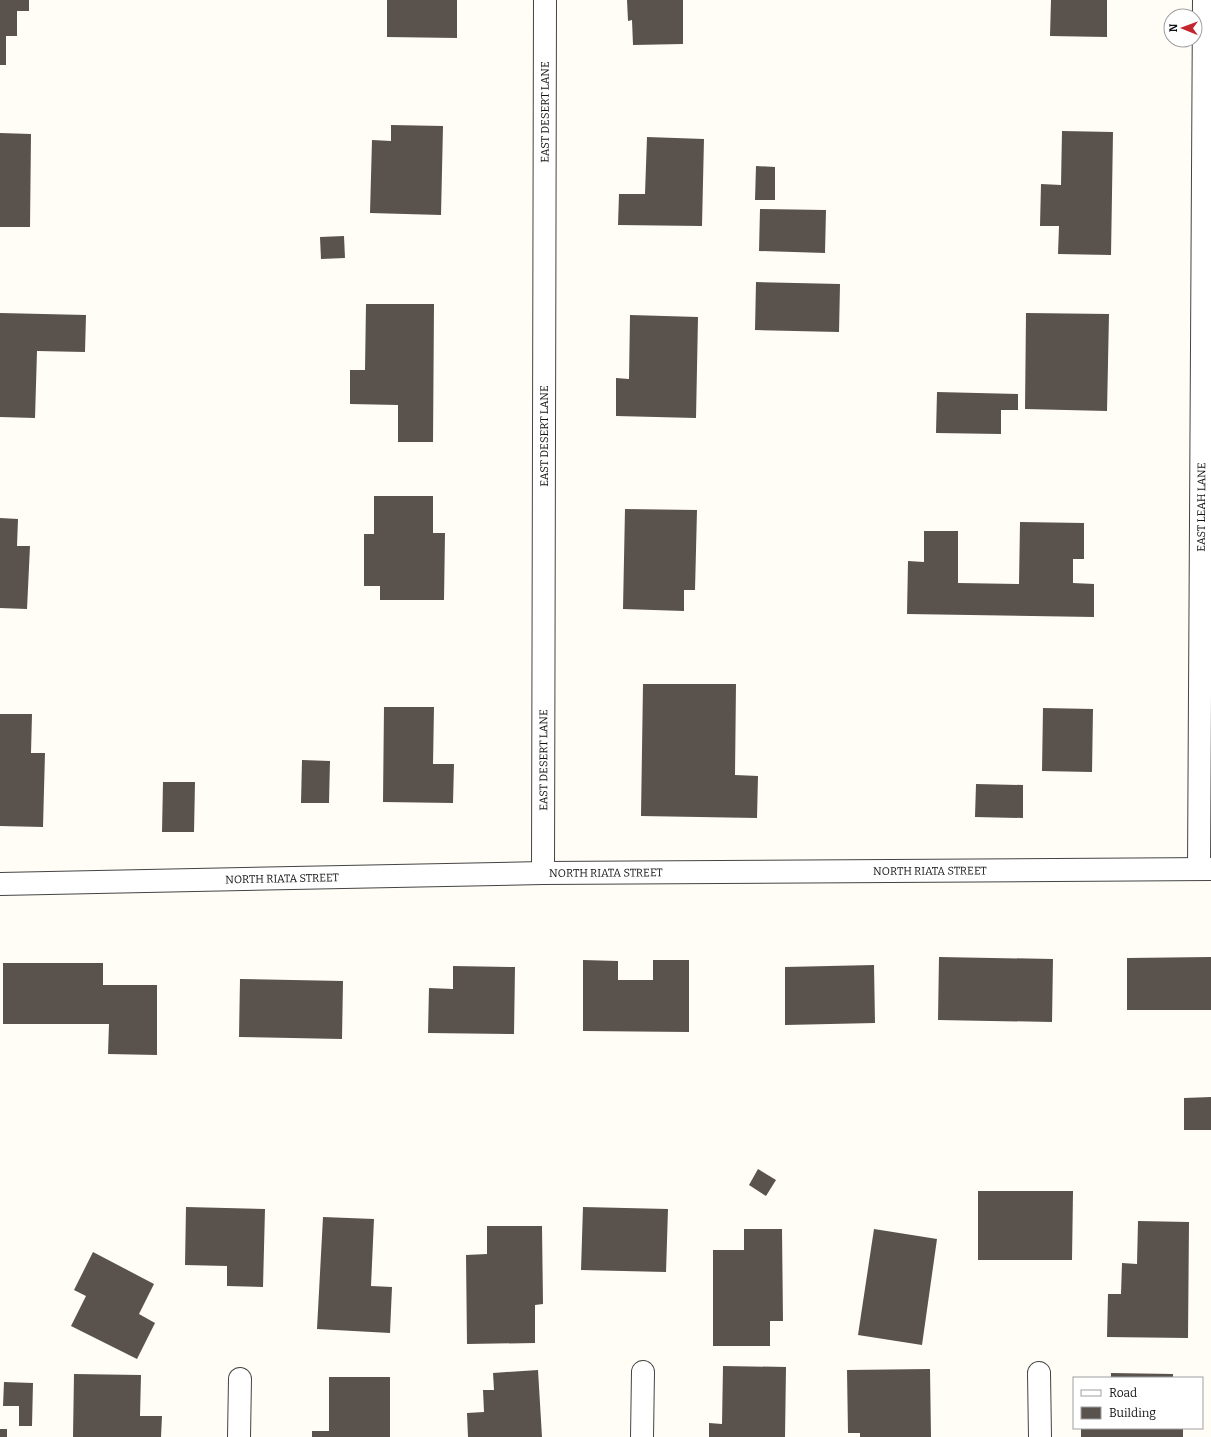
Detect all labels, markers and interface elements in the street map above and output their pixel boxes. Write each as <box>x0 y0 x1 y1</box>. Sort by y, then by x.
north arrow <box>1163 8 1203 48</box>
text: N <box>1167 23 1180 32</box>
street label: EAST DESERT LANE <box>538 61 551 163</box>
street label: EAST DESERT LANE <box>537 385 551 487</box>
street label: EAST LEAH LANE <box>1194 462 1208 552</box>
street label: EAST DESERT LANE <box>537 709 550 811</box>
street label: NORTH RIATA STREET <box>873 864 987 878</box>
street label: NORTH RIATA STREET <box>549 866 663 879</box>
street label: NORTH RIATA STREET <box>225 871 339 886</box>
legend <box>1073 1377 1203 1429</box>
text: Road <box>1109 1386 1137 1400</box>
text: Building <box>1109 1406 1156 1420</box>

